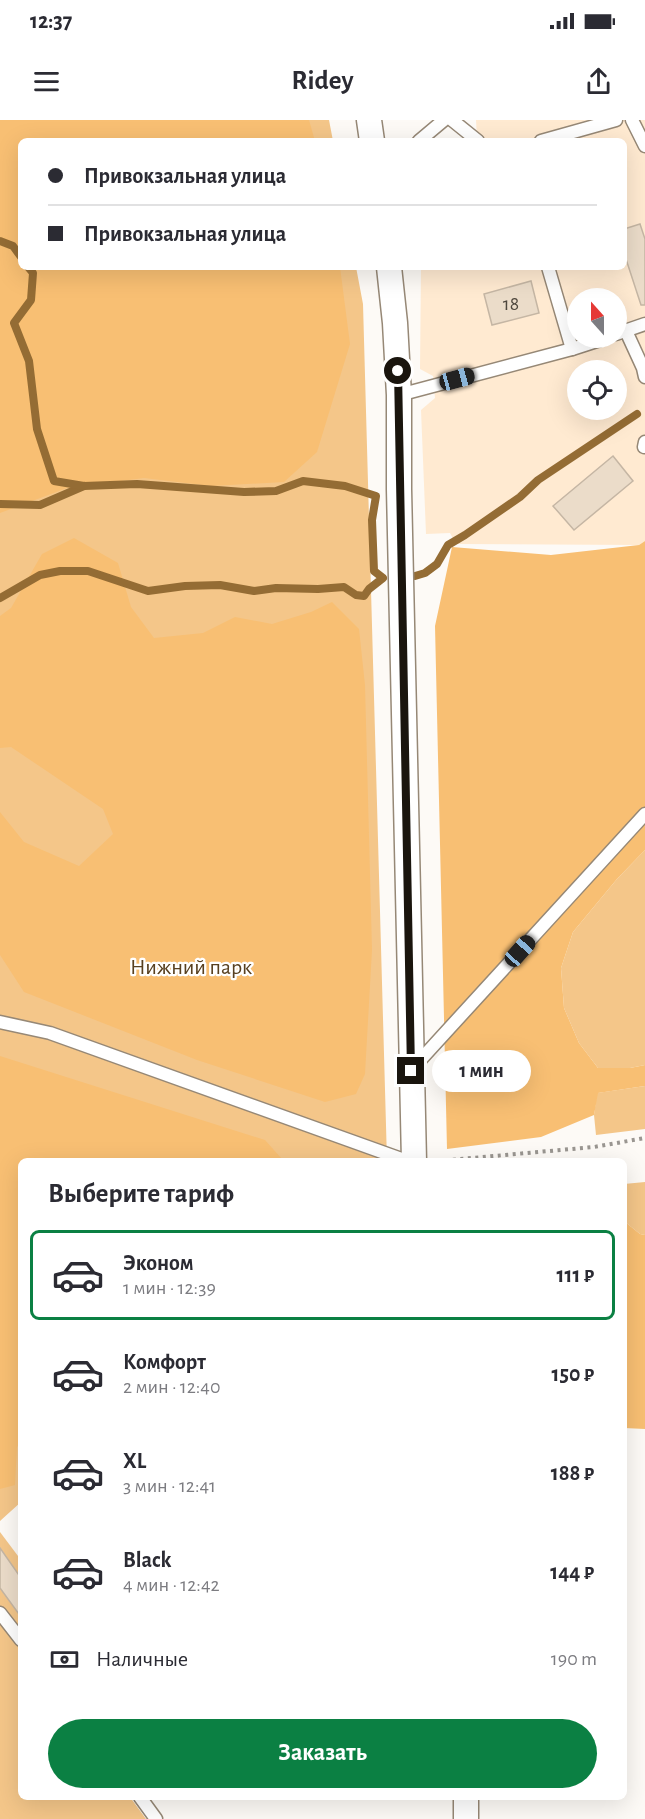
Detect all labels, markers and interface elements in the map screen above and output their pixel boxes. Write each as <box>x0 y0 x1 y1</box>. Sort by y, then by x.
text: 12:37 <box>30 10 72 32</box>
icon: menu <box>30 65 63 98</box>
icon: share <box>582 65 615 98</box>
text: Ridey <box>292 67 354 94</box>
text: Привокзальная улица <box>84 165 286 187</box>
text: Привокзальная улица <box>84 223 286 245</box>
north arrow <box>567 288 627 348</box>
map controls <box>567 288 627 420</box>
house number: 18 <box>503 294 519 314</box>
route start <box>384 357 411 384</box>
button: locate <box>567 360 627 420</box>
car <box>437 366 477 392</box>
car <box>501 932 539 970</box>
park label: Нижний парк <box>130 956 252 978</box>
callout: 1 мин <box>432 1050 531 1092</box>
route end <box>397 1057 424 1084</box>
text: 1 мин <box>459 1061 504 1081</box>
text: Выберите тариф <box>48 1180 234 1207</box>
icon: car <box>51 1248 105 1302</box>
text: Эконом <box>123 1252 194 1274</box>
text: 111 ₽ <box>557 1264 594 1286</box>
text: 1 мин · 12:39 <box>123 1278 216 1298</box>
icon: car <box>51 1347 105 1401</box>
text: Комфорт <box>123 1351 206 1373</box>
text: 150 ₽ <box>551 1363 594 1385</box>
text: 2 мин · 12:40 <box>123 1377 221 1397</box>
icon: car <box>51 1446 105 1500</box>
text: XL <box>123 1450 146 1472</box>
text: 188 ₽ <box>551 1462 594 1484</box>
text: 3 мин · 12:41 <box>123 1476 216 1496</box>
icon: car <box>51 1545 105 1599</box>
text: Black <box>123 1549 171 1571</box>
text: 144 ₽ <box>550 1561 594 1583</box>
text: 4 мин · 12:42 <box>123 1575 220 1595</box>
icon: cash <box>48 1643 81 1676</box>
text: Наличные <box>96 1648 188 1670</box>
text: 190 m <box>551 1649 597 1669</box>
button: Заказать <box>48 1719 597 1788</box>

